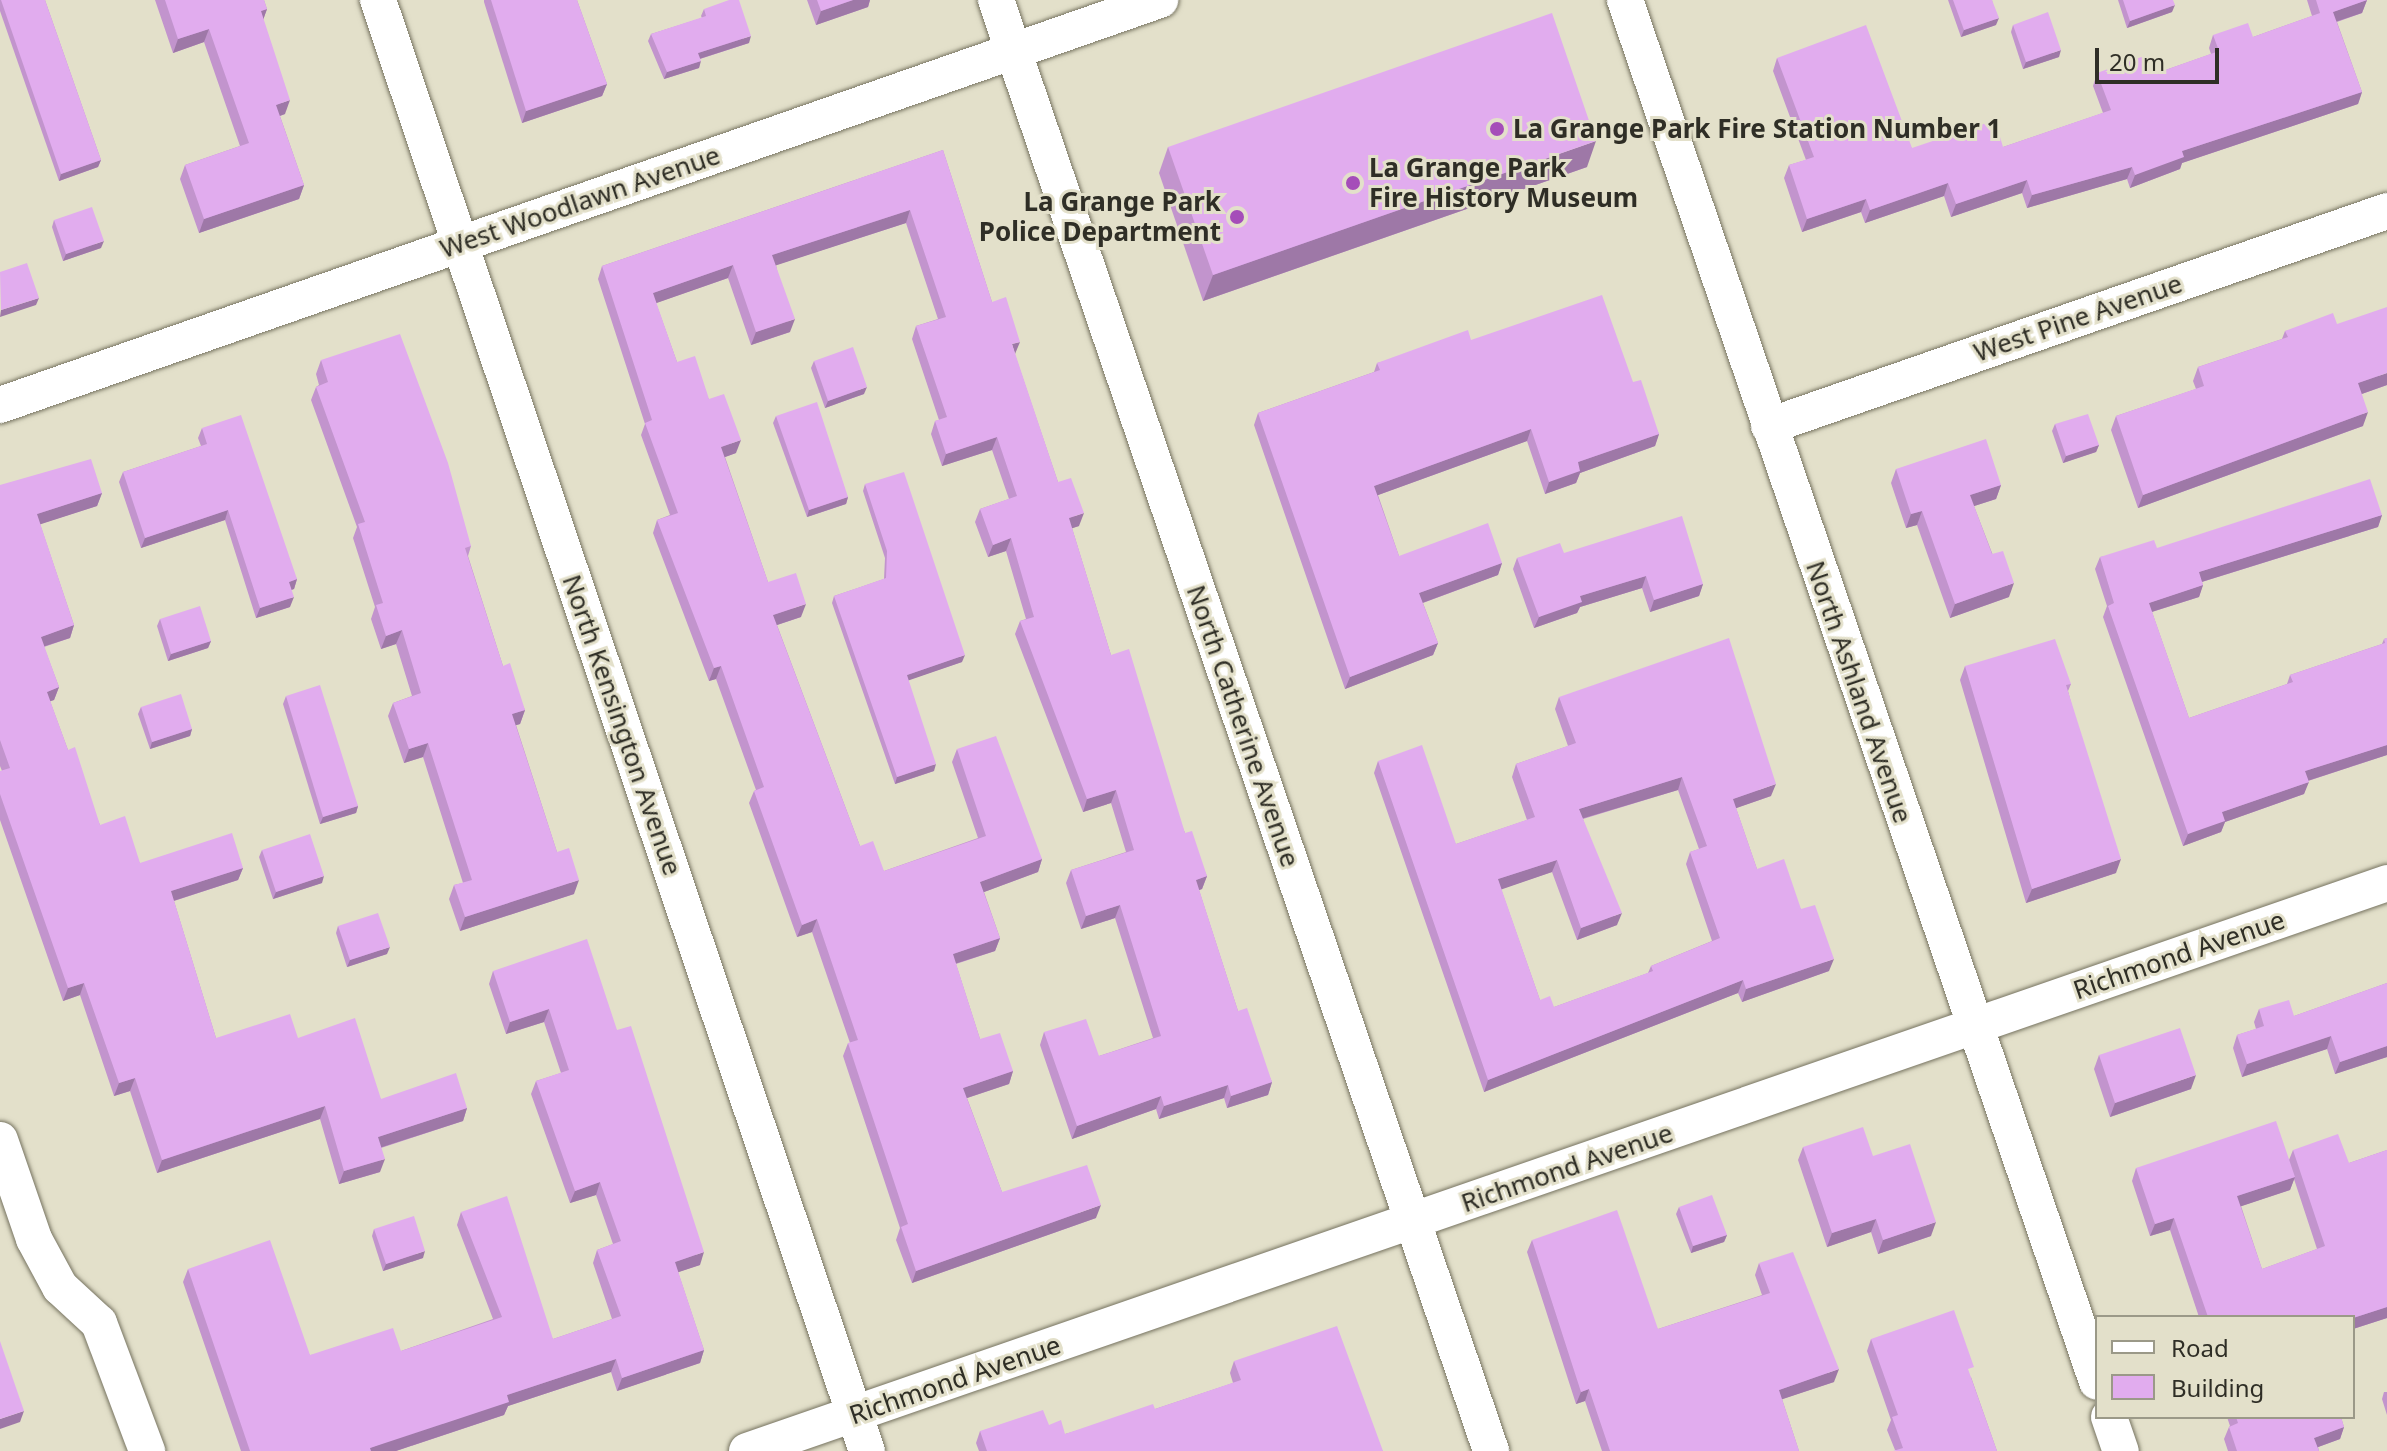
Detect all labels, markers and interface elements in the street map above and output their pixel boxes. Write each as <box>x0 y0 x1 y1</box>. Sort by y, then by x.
scale bar <box>2099 32 2223 82</box>
text: 20 m <box>2109 45 2165 78</box>
place label: La Grange Park Fire Station Number 1 <box>1513 113 2001 145</box>
marker: La Grange Park Fire Station Number 1 <box>1488 120 1506 138</box>
street label: West Woodlawn Avenue <box>436 139 724 265</box>
place label: La Grange Park Fire History Museum <box>1369 152 1638 214</box>
marker: La Grange Park Fire History Museum <box>1344 174 1362 192</box>
place label: La Grange Park Police Department <box>979 186 1221 248</box>
marker: La Grange Park Police Department <box>1228 208 1246 226</box>
street label: West Pine Avenue <box>1970 268 2186 368</box>
street label: North Ashland Avenue <box>1799 557 1919 827</box>
street label: North Kensington Avenue <box>556 571 688 879</box>
street label: North Catherine Avenue <box>1180 581 1306 871</box>
street label: Richmond Avenue <box>2069 904 2289 1006</box>
street label: Richmond Avenue <box>1457 1117 1677 1219</box>
legend <box>2095 1315 2355 1419</box>
street label: Richmond Avenue <box>845 1329 1065 1431</box>
text: Road <box>2171 1331 2229 1364</box>
text: Building <box>2171 1371 2264 1404</box>

